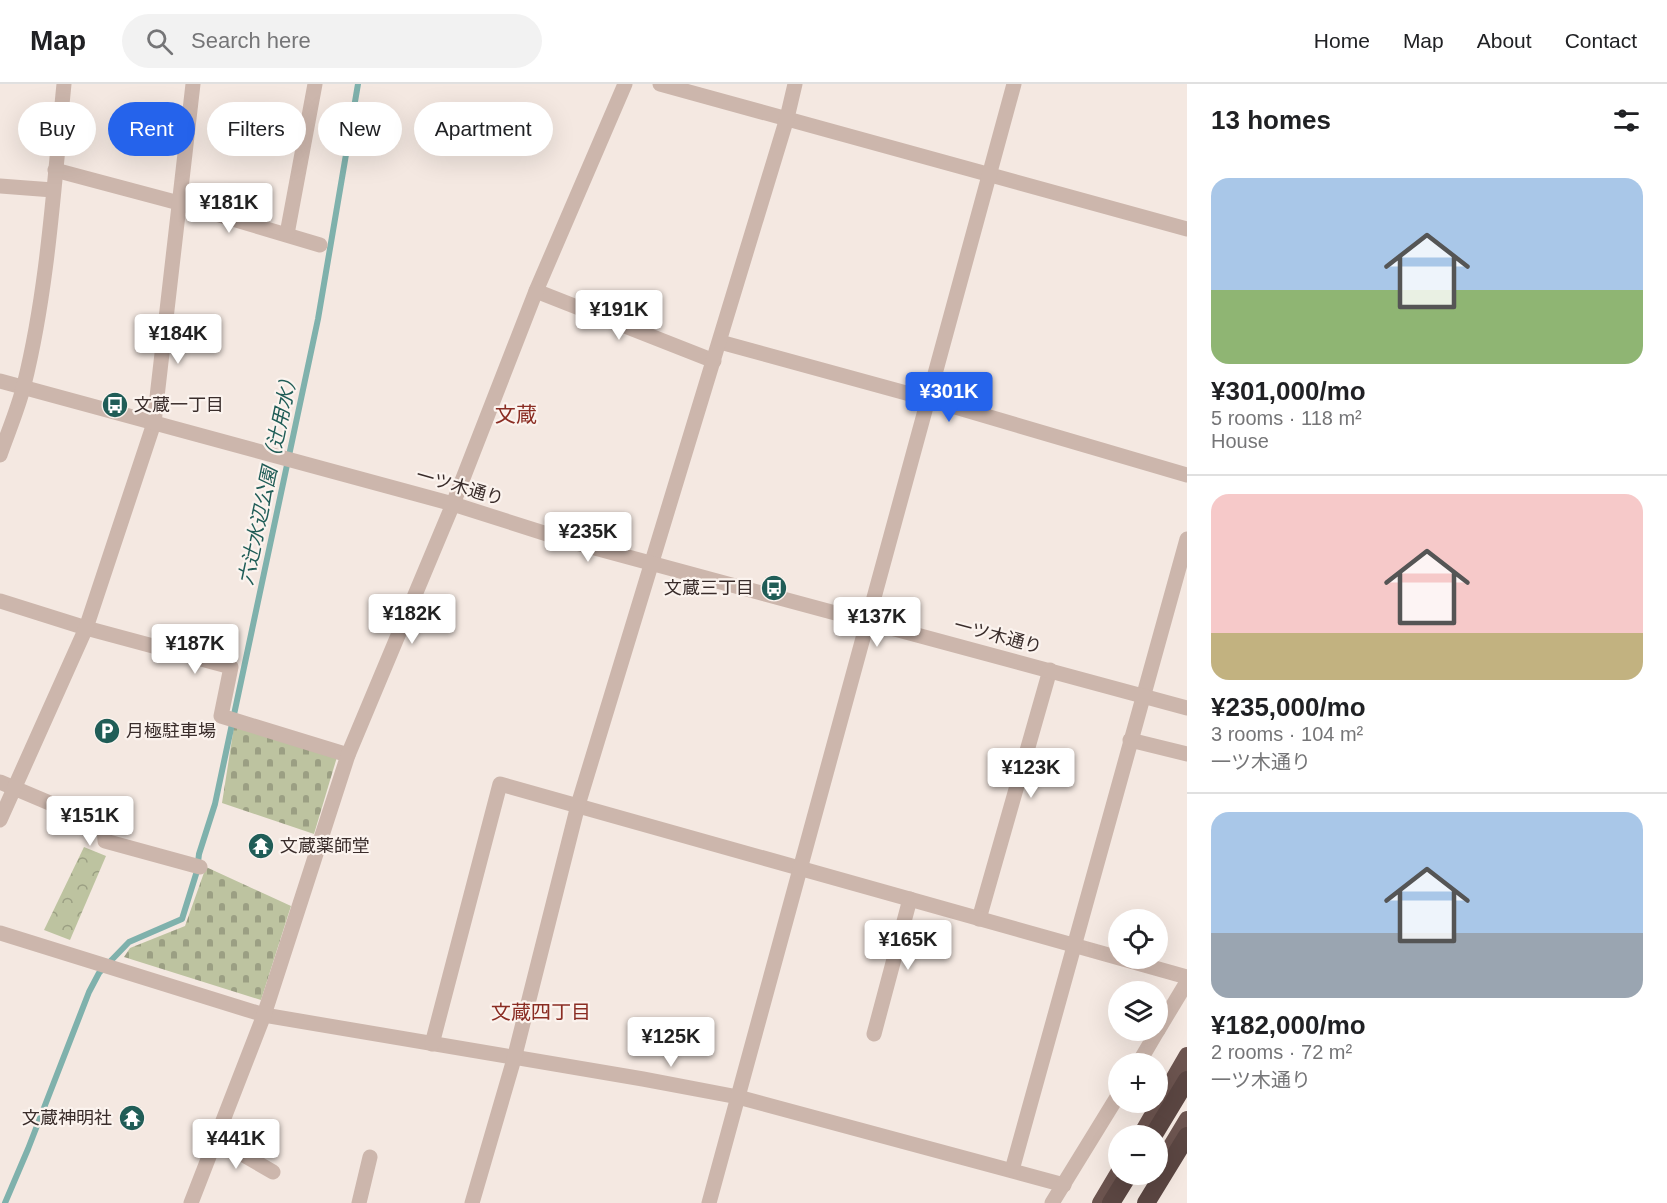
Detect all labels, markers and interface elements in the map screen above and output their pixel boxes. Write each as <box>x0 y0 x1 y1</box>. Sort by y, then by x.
search box <box>122 14 542 68</box>
text: Map <box>30 25 86 56</box>
icon: search <box>143 25 176 58</box>
text: Search here <box>191 28 311 53</box>
text: Home <box>1314 29 1370 52</box>
text: Map <box>1403 29 1444 52</box>
text: About <box>1477 29 1532 52</box>
text: Contact <box>1565 29 1637 52</box>
chip: Buy <box>18 102 96 156</box>
chip: Rent <box>108 102 195 156</box>
chip: Filters <box>207 102 306 156</box>
chip: New <box>318 102 402 156</box>
chip: Apartment <box>414 102 553 156</box>
icon: filters <box>1610 104 1643 137</box>
text: 13 homes <box>1211 105 1331 135</box>
pin: ¥181K <box>187 183 271 234</box>
text: ¥181K <box>200 191 258 213</box>
icon: home <box>1373 217 1481 325</box>
pin: ¥191K <box>577 290 661 341</box>
text: ¥191K <box>590 298 648 320</box>
pin: ¥184K <box>136 314 220 365</box>
text: ¥184K <box>149 322 207 344</box>
water label: 六辻水辺公園（辻用水） <box>234 367 302 587</box>
pin: ¥301K <box>907 372 991 423</box>
text: ¥301,000/mo <box>1211 376 1366 406</box>
text: ¥301K <box>920 380 978 402</box>
bus stop icon: 文蔵一丁目 <box>100 390 130 420</box>
place label: 文蔵一丁目 <box>134 395 224 415</box>
district label: 文蔵 <box>495 403 537 426</box>
text: 5 rooms · 118 m² <box>1211 407 1362 429</box>
text: House <box>1211 430 1269 452</box>
street label: 一ツ木通り <box>414 465 506 509</box>
pin: ¥235K <box>546 512 630 563</box>
text: ¥235K <box>559 520 617 542</box>
icon: home <box>1373 533 1481 641</box>
bus stop icon: 文蔵三丁目 <box>759 573 789 603</box>
place label: 文蔵三丁目 <box>664 578 754 598</box>
pin: ¥182K <box>370 594 454 645</box>
pin: ¥137K <box>835 597 919 648</box>
text: ¥182K <box>383 602 441 624</box>
text: ¥137K <box>848 605 906 627</box>
street label: 一ツ木通り <box>952 615 1044 657</box>
pin: ¥187K <box>153 624 237 675</box>
text: ¥187K <box>166 632 224 654</box>
text: ¥235,000/mo <box>1211 692 1366 722</box>
parking icon: 月極駐車場 <box>92 716 122 746</box>
place label: 月極駐車場 <box>126 721 216 741</box>
text: 3 rooms · 104 m² <box>1211 723 1363 745</box>
pin: ¥123K <box>989 748 1073 799</box>
text: 一ツ木通り <box>1211 751 1311 773</box>
text: ¥123K <box>1002 756 1060 778</box>
pin: ¥151K <box>48 796 132 847</box>
text: ¥151K <box>61 804 119 826</box>
temple icon: 文蔵薬師堂 <box>246 831 276 861</box>
place label: 文蔵薬師堂 <box>280 836 370 856</box>
icon: home <box>1373 851 1481 959</box>
map controls <box>1108 909 1168 1185</box>
button: locate <box>1108 909 1168 969</box>
pin: ¥165K <box>866 920 950 971</box>
text: ¥165K <box>879 928 937 950</box>
button: layers <box>1108 981 1168 1041</box>
district label: 文蔵四丁目 <box>491 1001 591 1023</box>
text: ¥182,000/mo <box>1211 1010 1366 1040</box>
pin: ¥125K <box>629 1017 713 1068</box>
text: ¥125K <box>642 1025 700 1047</box>
text: 2 rooms · 72 m² <box>1211 1041 1352 1063</box>
button: + <box>1108 1053 1168 1113</box>
text: 一ツ木通り <box>1211 1069 1311 1091</box>
temple icon: 文蔵神明社 <box>117 1103 147 1133</box>
place label: 文蔵神明社 <box>22 1108 112 1128</box>
pin: ¥441K <box>194 1119 278 1170</box>
button: − <box>1108 1125 1168 1185</box>
text: ¥441K <box>207 1127 265 1149</box>

